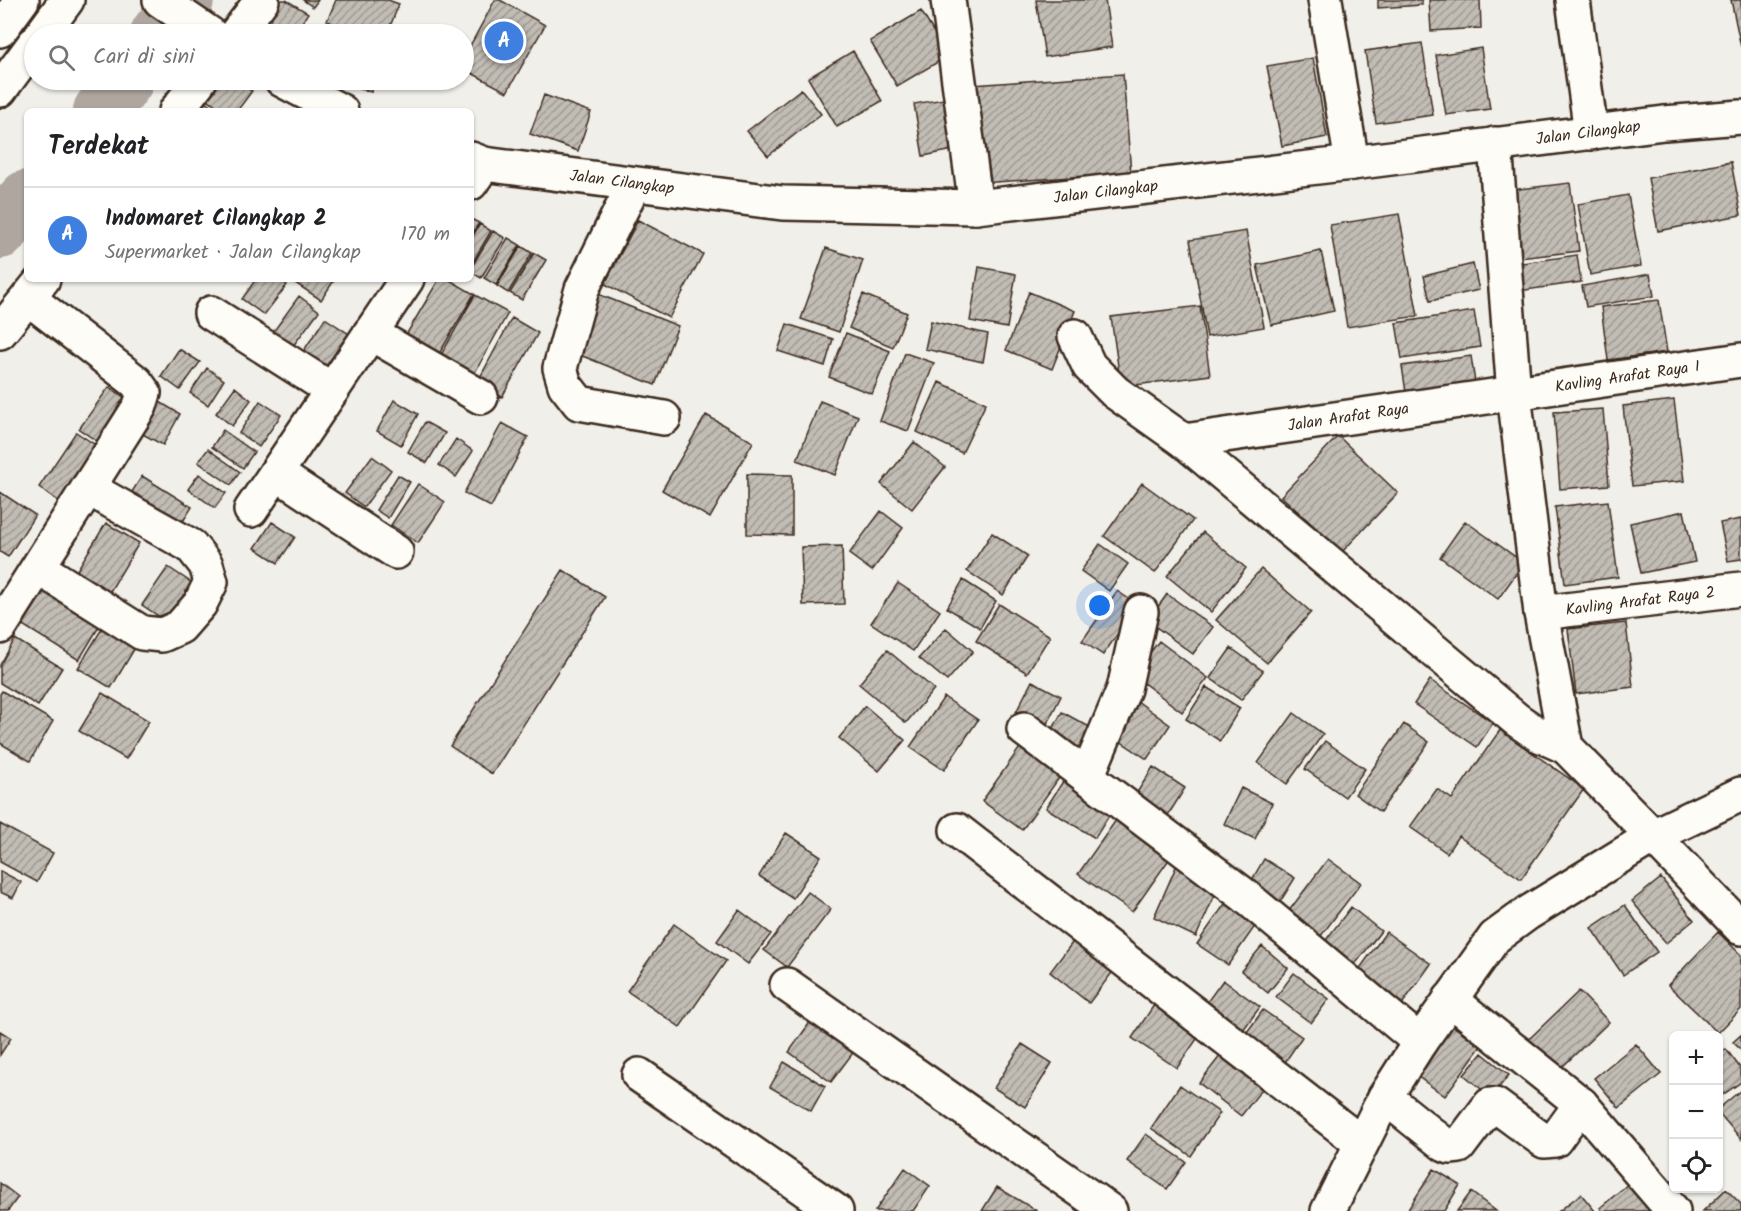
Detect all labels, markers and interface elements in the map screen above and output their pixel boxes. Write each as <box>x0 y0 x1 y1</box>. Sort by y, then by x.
pin: A <box>484 18 524 63</box>
search box <box>24 24 474 90</box>
text: Cari di sini <box>93 40 194 75</box>
icon: search <box>45 41 78 74</box>
street label: Jalan Cilangkap <box>1534 114 1642 152</box>
text: Terdekat <box>48 126 149 168</box>
street label: Jalan Cilangkap <box>568 163 676 201</box>
street label: Jalan Cilangkap <box>1052 173 1160 210</box>
text: Indomaret Cilangkap 2 <box>105 202 327 237</box>
text: A <box>61 219 74 251</box>
text: 170 m <box>401 219 450 251</box>
text: Supermarket · Jalan Cilangkap <box>105 237 360 269</box>
street label: Kavling Arafat Raya I <box>1553 354 1701 399</box>
street label: Jalan Arafat Raya <box>1286 396 1410 438</box>
street label: Kavling Arafat Raya 2 <box>1564 580 1716 622</box>
your location <box>1085 591 1114 620</box>
map controls <box>1669 1031 1723 1193</box>
button: + <box>1669 1031 1723 1085</box>
button: − <box>1669 1085 1723 1139</box>
button: locate <box>1669 1139 1723 1193</box>

